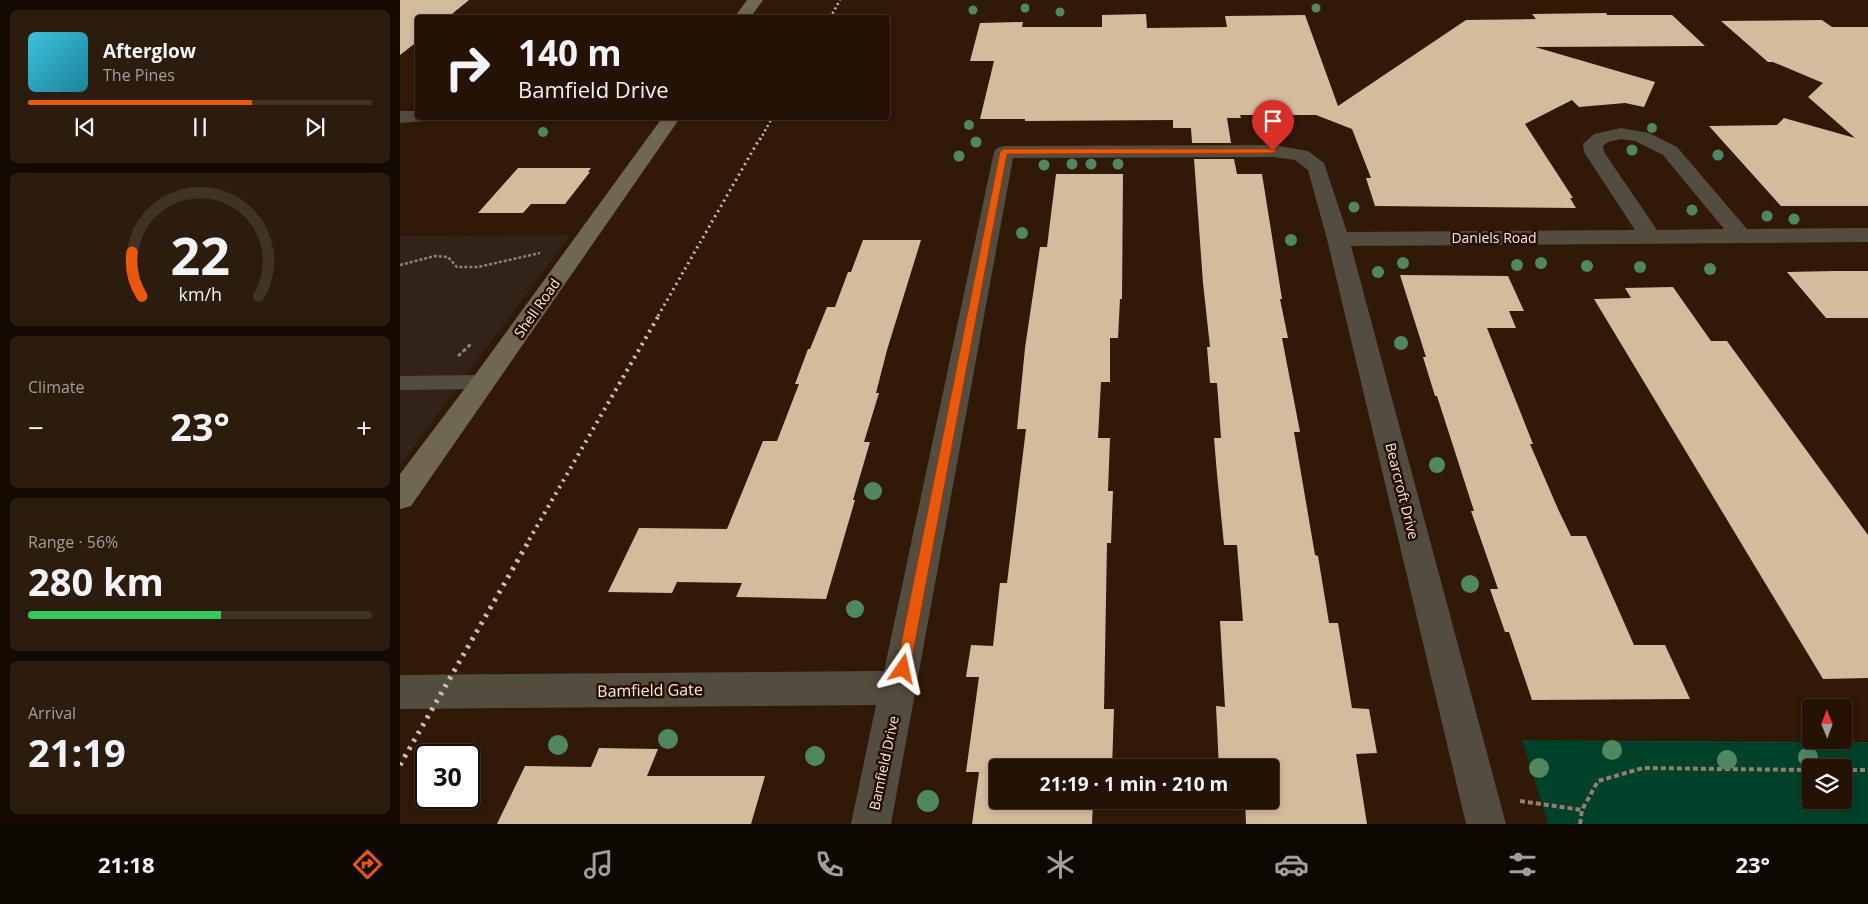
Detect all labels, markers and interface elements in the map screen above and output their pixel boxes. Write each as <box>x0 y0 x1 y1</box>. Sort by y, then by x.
text: 140 m <box>518 29 622 76</box>
icon: right <box>435 35 500 100</box>
text: Afterglow <box>103 38 196 64</box>
text: The Pines <box>103 64 175 86</box>
text: Bamfield Drive <box>518 74 669 104</box>
pin <box>1252 100 1294 151</box>
icon: arrive <box>1259 107 1287 135</box>
icon: previous <box>71 113 99 141</box>
icon: pause <box>186 113 214 141</box>
icon: next <box>301 113 329 141</box>
text: 22 <box>170 219 230 290</box>
street label: Daniels Road <box>1451 228 1537 247</box>
street label: Shell Road <box>509 274 564 341</box>
text: km/h <box>178 282 222 306</box>
text: Climate <box>28 376 85 398</box>
text: 23° <box>170 400 230 452</box>
text: − <box>28 408 44 446</box>
text: + <box>356 408 372 446</box>
street label: Bearcroft Drive <box>1381 441 1424 541</box>
text: Range · 56% <box>28 531 118 553</box>
text: 280 km <box>28 555 164 607</box>
position arrow <box>876 642 928 694</box>
street label: Bamfield Gate <box>597 678 703 702</box>
north arrow <box>1802 699 1852 749</box>
map controls <box>1802 699 1852 809</box>
text: Arrival <box>28 702 76 724</box>
street label: Bamfield Drive <box>864 714 903 812</box>
text: 21:19 <box>28 726 126 778</box>
speed limit sign: 30 <box>415 744 480 809</box>
button: layers <box>1802 759 1852 809</box>
text: 21:19 · 1 min · 210 m <box>1040 771 1228 797</box>
icon: directions <box>350 847 385 882</box>
icon: music <box>581 847 616 882</box>
icon: phone <box>812 847 847 882</box>
icon: climate <box>1043 847 1078 882</box>
icon: car <box>1274 847 1309 882</box>
icon: filters <box>1505 847 1540 882</box>
text: 21:18 <box>98 849 155 879</box>
text: 23° <box>1735 849 1770 879</box>

